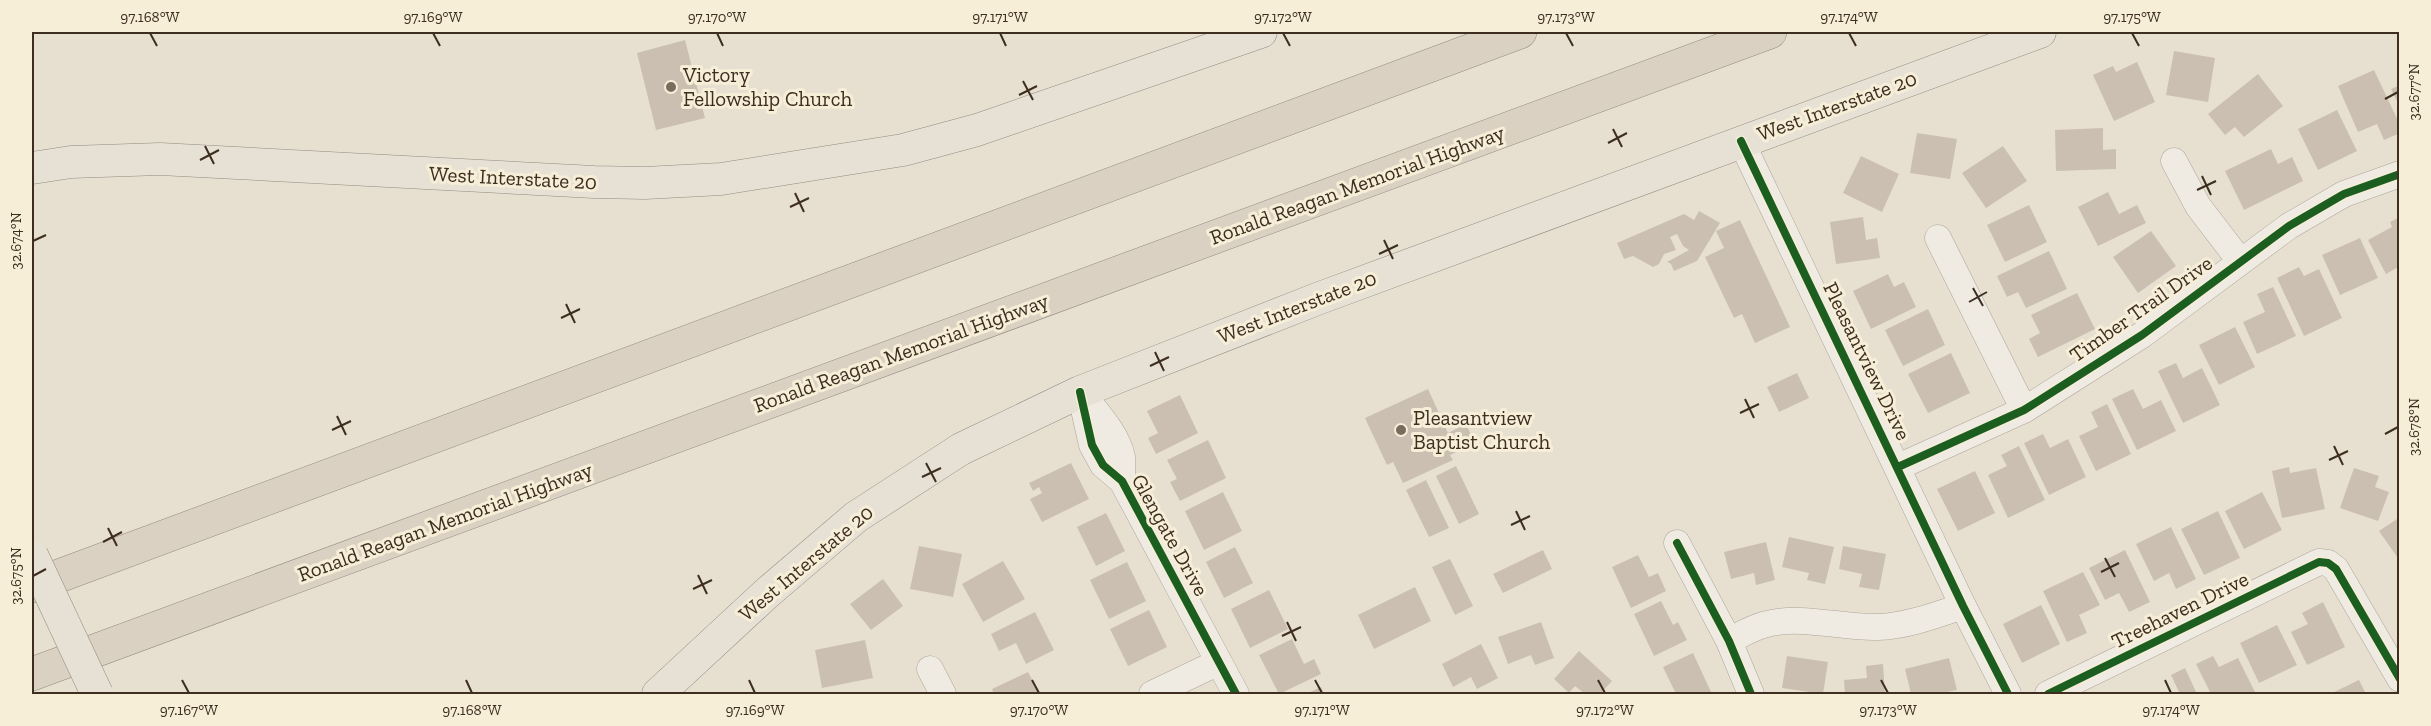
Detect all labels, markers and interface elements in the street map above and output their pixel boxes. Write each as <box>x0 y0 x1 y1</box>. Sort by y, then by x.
text: 97.168°W <box>120 8 180 26</box>
text: 97.169°W <box>403 8 463 26</box>
text: 97.170°W <box>688 8 746 26</box>
text: 97.171°W <box>972 8 1028 26</box>
text: 97.172°W <box>1254 8 1312 26</box>
text: 97.173°W <box>1537 8 1595 26</box>
text: 97.174°W <box>1820 8 1878 26</box>
text: 97.175°W <box>2103 8 2161 26</box>
place label: Victory Fellowship Church <box>682 62 853 111</box>
text: 32.677°N <box>2405 63 2423 121</box>
street label: West Interstate 20 <box>1754 65 1920 146</box>
marker: Victory Fellowship Church <box>664 80 678 94</box>
street label: Ronald Reagan Memorial Highway <box>1206 119 1508 250</box>
street label: West Interstate 20 <box>428 161 598 194</box>
text: 32.674°N <box>7 212 25 270</box>
street label: Timber Trail Drive <box>2065 250 2217 367</box>
street label: West Interstate 20 <box>1214 265 1380 348</box>
street label: Pleasantview Drive <box>1818 278 1917 444</box>
street label: Ronald Reagan Memorial Highway <box>750 287 1052 418</box>
text: 32.678°N <box>2405 398 2423 456</box>
place label: Pleasantview Baptist Church <box>1413 405 1550 454</box>
marker: Pleasantview Baptist Church <box>1394 423 1408 437</box>
street label: Ronald Reagan Memorial Highway <box>294 456 596 587</box>
street label: Glengate Drive <box>1127 469 1214 600</box>
street label: West Interstate 20 <box>733 499 878 626</box>
text: 32.675°N <box>7 547 25 605</box>
street label: Treehaven Drive <box>2107 566 2252 653</box>
text: 97.167°W <box>160 701 218 719</box>
text: 97.168°W <box>442 701 502 719</box>
text: 97.169°W <box>725 701 785 719</box>
text: 97.170°W <box>1010 701 1068 719</box>
text: 97.171°W <box>1294 701 1350 719</box>
text: 97.172°W <box>1576 701 1634 719</box>
text: 97.173°W <box>1859 701 1917 719</box>
text: 97.174°W <box>2142 701 2200 719</box>

